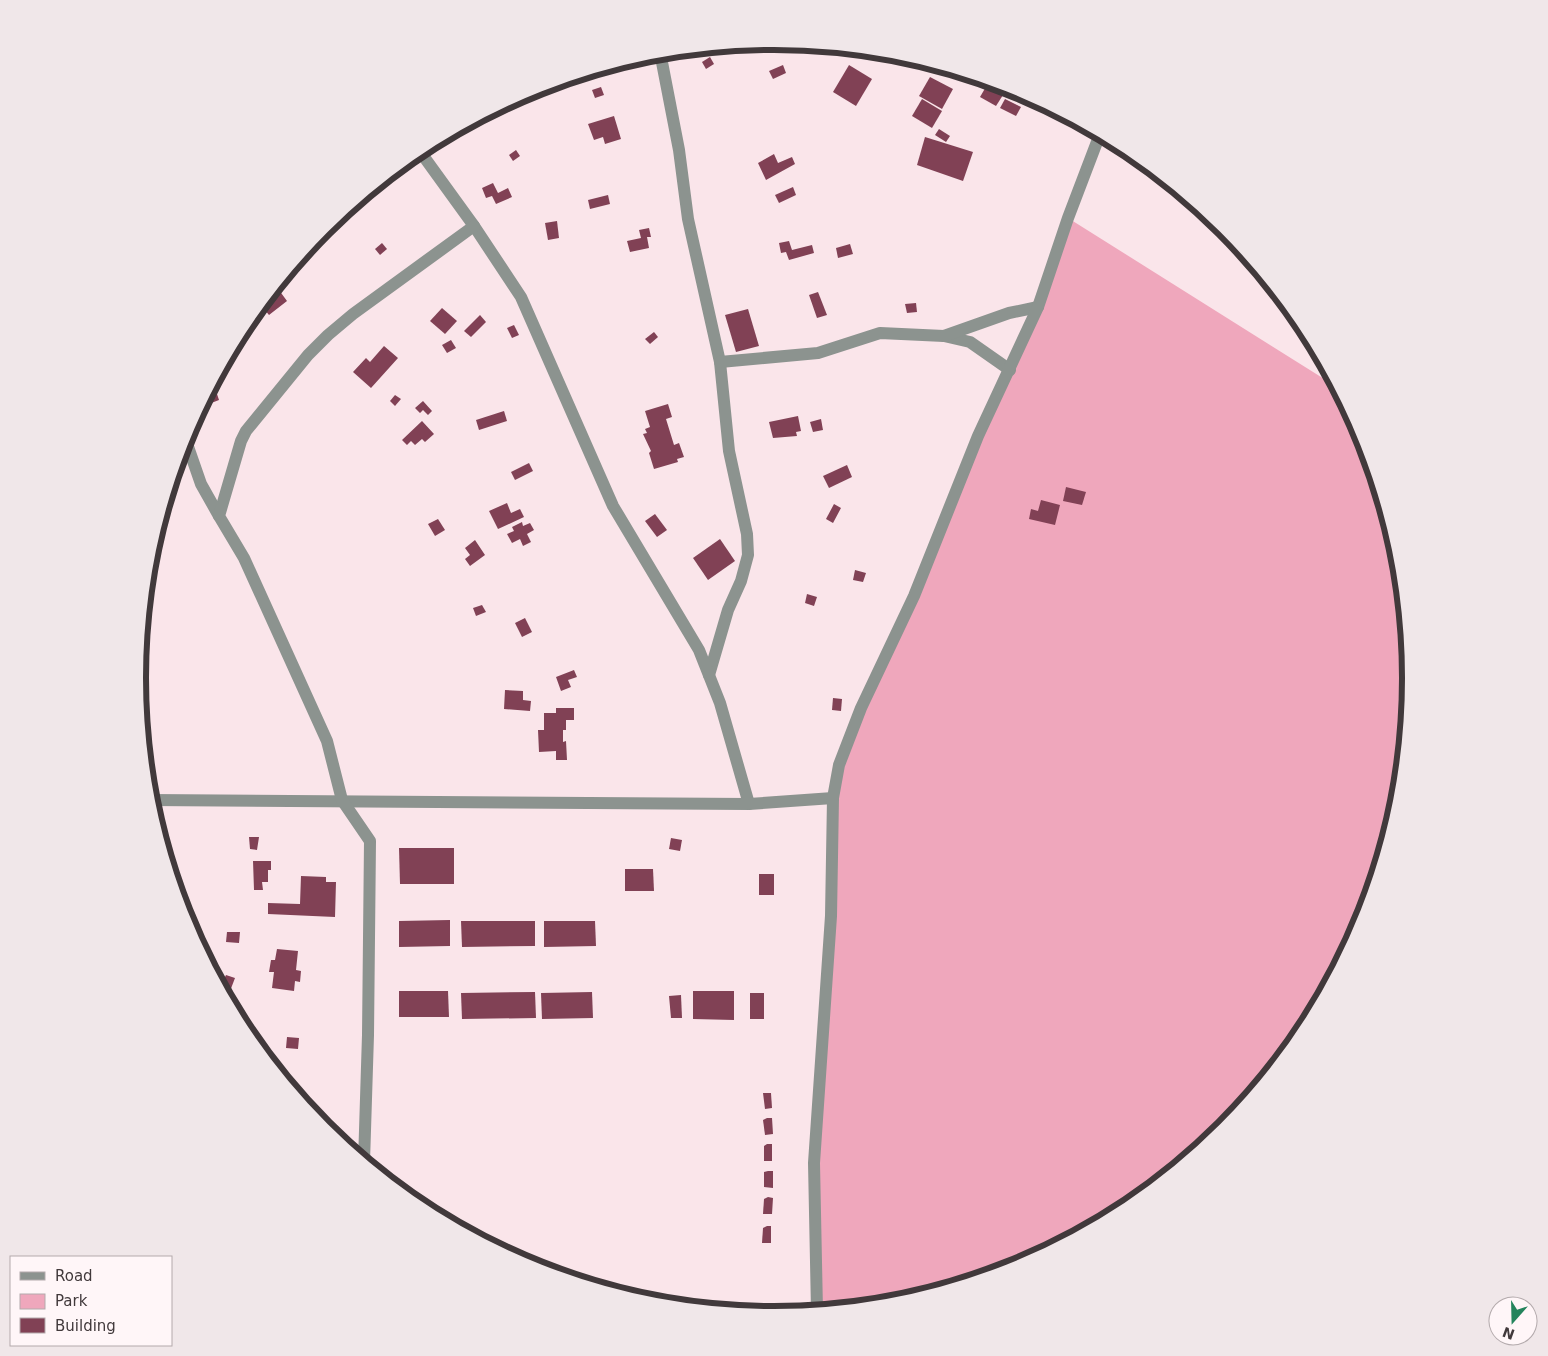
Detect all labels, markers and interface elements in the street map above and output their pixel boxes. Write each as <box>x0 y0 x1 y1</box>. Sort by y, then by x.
legend <box>10 1256 172 1346</box>
text: Road <box>55 1267 93 1285</box>
text: Park <box>55 1292 88 1310</box>
north arrow <box>1488 1296 1538 1346</box>
text: Building <box>55 1317 116 1335</box>
text: N <box>1500 1324 1517 1343</box>

